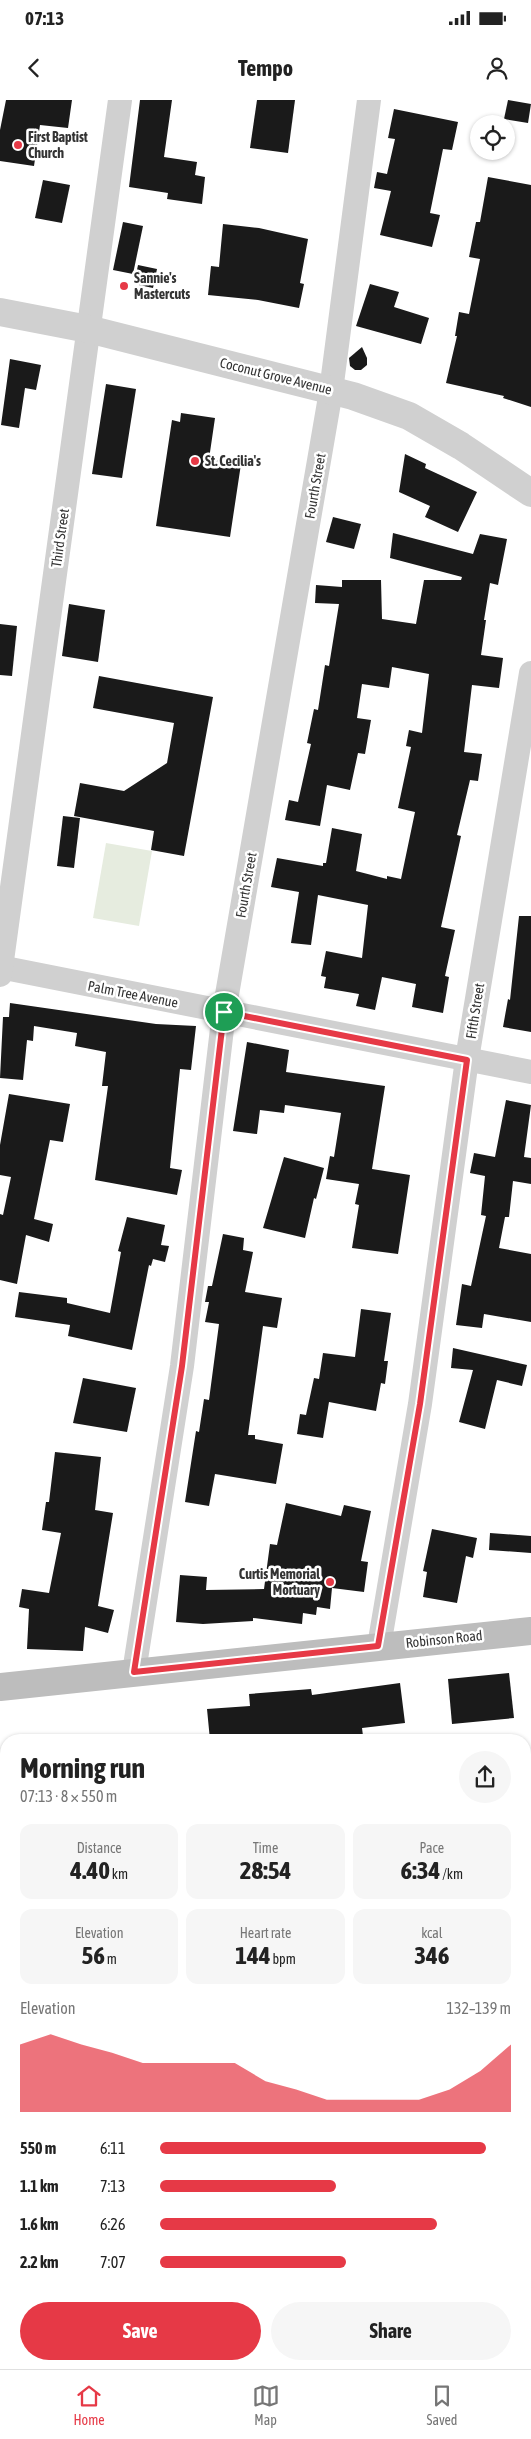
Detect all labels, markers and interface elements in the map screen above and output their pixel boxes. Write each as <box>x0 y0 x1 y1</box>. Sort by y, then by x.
text: 07:13 <box>25 7 64 29</box>
icon: back <box>20 54 48 82</box>
icon: person <box>483 54 511 82</box>
text: Tempo <box>238 55 293 81</box>
map controls <box>470 115 515 160</box>
button: locate <box>470 115 515 160</box>
place label: First Baptist Church <box>28 129 88 161</box>
marker: First Baptist Church <box>12 139 24 151</box>
place label: Sannie's Mastercuts <box>134 270 190 302</box>
marker: Sannie's Mastercuts <box>118 280 130 292</box>
street label: Coconut Grove Avenue <box>218 354 334 398</box>
street label: Fourth Street <box>301 452 329 520</box>
place label: St. Cecilia's <box>205 453 261 469</box>
marker: St. Cecilia's <box>189 455 201 467</box>
street label: Third Street <box>48 508 72 568</box>
street label: Fourth Street <box>232 851 260 919</box>
street label: Palm Tree Avenue <box>87 977 179 1011</box>
street label: Fifth Street <box>463 982 487 1040</box>
pin <box>203 991 245 1033</box>
icon: arrive <box>210 998 238 1026</box>
place label: Curtis Memorial Mortuary <box>239 1566 320 1598</box>
marker: Curtis Memorial Mortuary <box>324 1576 336 1588</box>
street label: Robinson Road <box>405 1627 483 1651</box>
button: share <box>459 1751 511 1803</box>
text: Morning run <box>20 1752 145 1784</box>
text: 07:13 · 8 × 550 m <box>20 1787 117 1805</box>
text: Distance <box>77 1840 122 1856</box>
text: Time <box>253 1840 278 1856</box>
text: Pace <box>420 1840 444 1856</box>
text: 4.40 <box>70 1856 110 1884</box>
text: 28:54 <box>240 1856 291 1884</box>
text: 6:34 <box>401 1856 440 1884</box>
text: km <box>110 1866 128 1882</box>
text: /km <box>440 1866 463 1882</box>
text: Elevation <box>75 1925 123 1941</box>
text: Heart rate <box>240 1925 291 1941</box>
text: kcal <box>421 1925 442 1941</box>
text: 56 <box>81 1941 105 1969</box>
text: 144 <box>235 1941 270 1969</box>
text: 346 <box>414 1941 449 1969</box>
text: m <box>105 1951 117 1967</box>
text: bpm <box>270 1951 296 1967</box>
text: Elevation <box>20 1999 75 2017</box>
text: 132–139 m <box>447 1999 511 2017</box>
text: 550 m <box>20 2139 56 2157</box>
text: 6:11 <box>100 2139 125 2157</box>
text: 1.1 km <box>20 2177 59 2195</box>
text: 7:13 <box>100 2177 125 2195</box>
text: 1.6 km <box>20 2215 59 2233</box>
text: 6:26 <box>100 2215 125 2233</box>
text: 2.2 km <box>20 2253 59 2271</box>
text: 7:07 <box>100 2253 126 2271</box>
button: Save <box>20 2302 261 2360</box>
button: Share <box>271 2302 511 2360</box>
tab: Home <box>73 2382 105 2428</box>
tab: Map <box>252 2382 280 2428</box>
tab: Saved <box>427 2382 457 2428</box>

